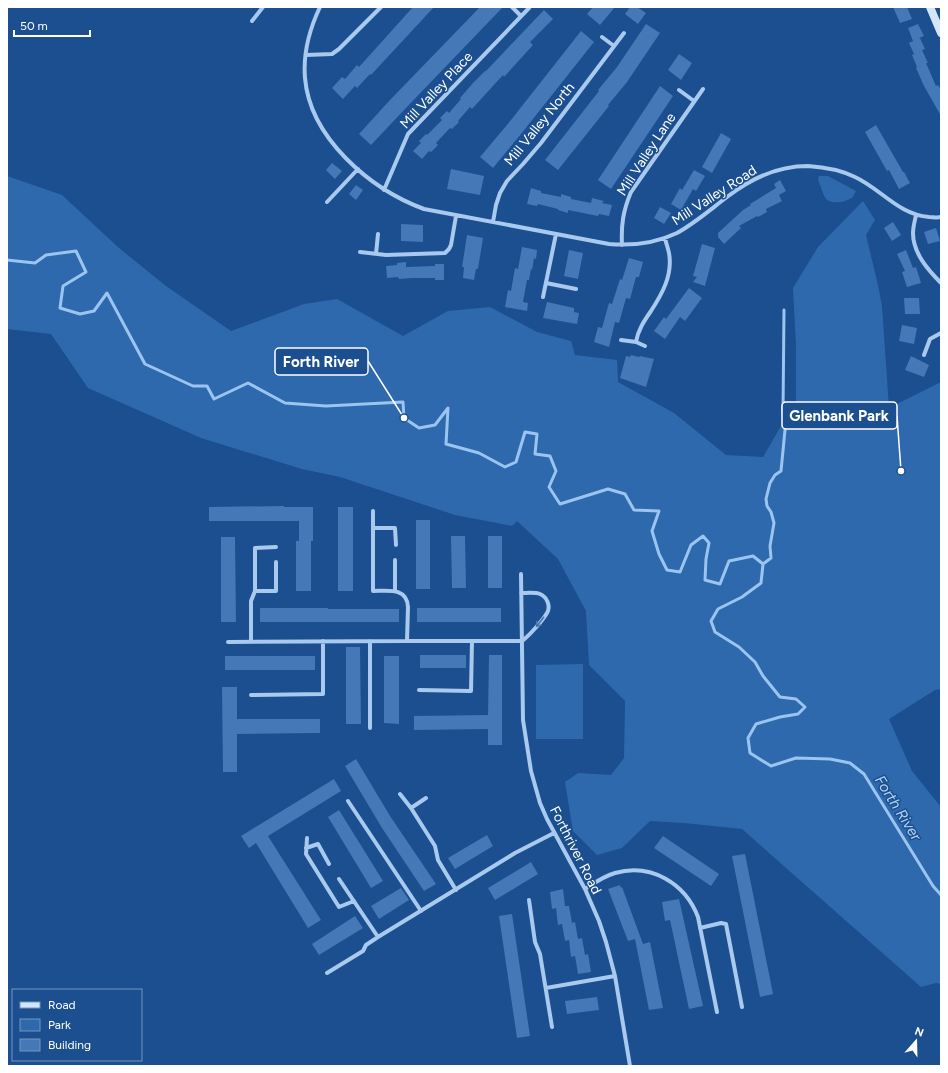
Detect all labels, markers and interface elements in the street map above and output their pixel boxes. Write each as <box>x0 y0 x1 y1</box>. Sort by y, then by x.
scale bar <box>14 12 90 38</box>
text: 50 m <box>20 19 48 33</box>
street label: Mill Valley Place <box>396 48 477 132</box>
street label: Mill Valley North <box>501 79 578 169</box>
street label: Mill Valley Lane <box>613 109 680 199</box>
street label: Mill Valley Road <box>669 162 760 229</box>
callout: Forth River <box>275 348 368 375</box>
text: Forth River <box>283 353 360 371</box>
callout: Glenbank Park <box>782 402 897 429</box>
text: Glenbank Park <box>789 407 889 425</box>
one-way arrow <box>536 616 544 627</box>
water label: Forth River <box>871 772 926 845</box>
street label: Forthriver Road <box>546 803 605 897</box>
legend <box>12 989 142 1061</box>
text: Road <box>48 998 76 1012</box>
text: Park <box>48 1018 71 1032</box>
north arrow <box>896 1021 936 1061</box>
text: N <box>913 1025 925 1040</box>
text: Building <box>48 1038 91 1052</box>

